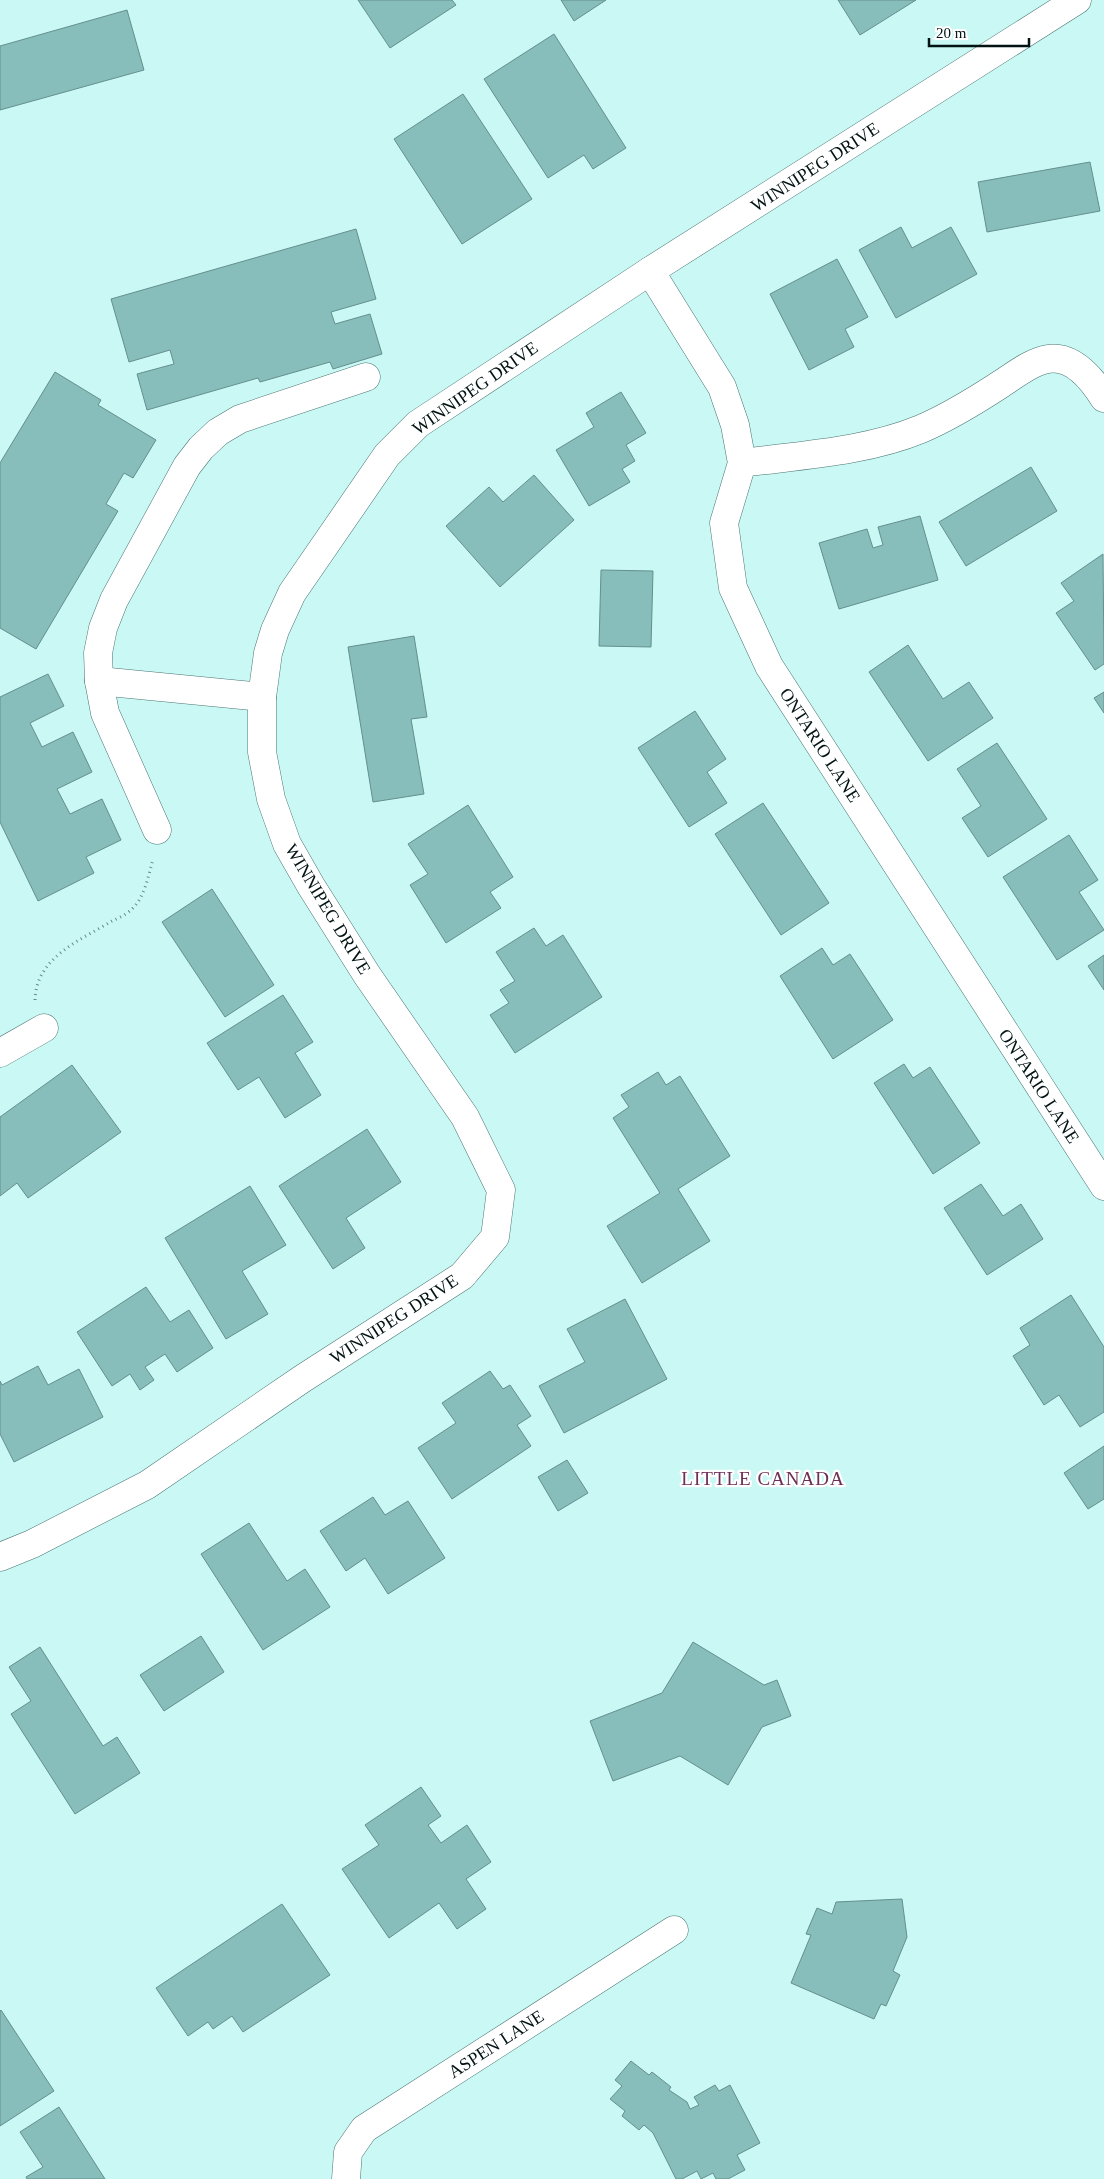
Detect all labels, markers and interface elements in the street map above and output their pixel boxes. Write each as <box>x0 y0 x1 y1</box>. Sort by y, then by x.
scale bar <box>929 15 1029 47</box>
text: 20 m <box>936 25 967 41</box>
street label: WINNIPEG DRIVE <box>747 118 883 216</box>
street label: WINNIPEG DRIVE <box>408 337 542 439</box>
street label: ONTARIO LANE <box>776 684 864 806</box>
street label: WINNIPEG DRIVE <box>281 840 375 978</box>
street label: ONTARIO LANE <box>995 1025 1083 1147</box>
street label: WINNIPEG DRIVE <box>326 1270 462 1368</box>
district label: LITTLE CANADA <box>681 1468 845 1489</box>
street label: ASPEN LANE <box>445 2006 547 2082</box>

